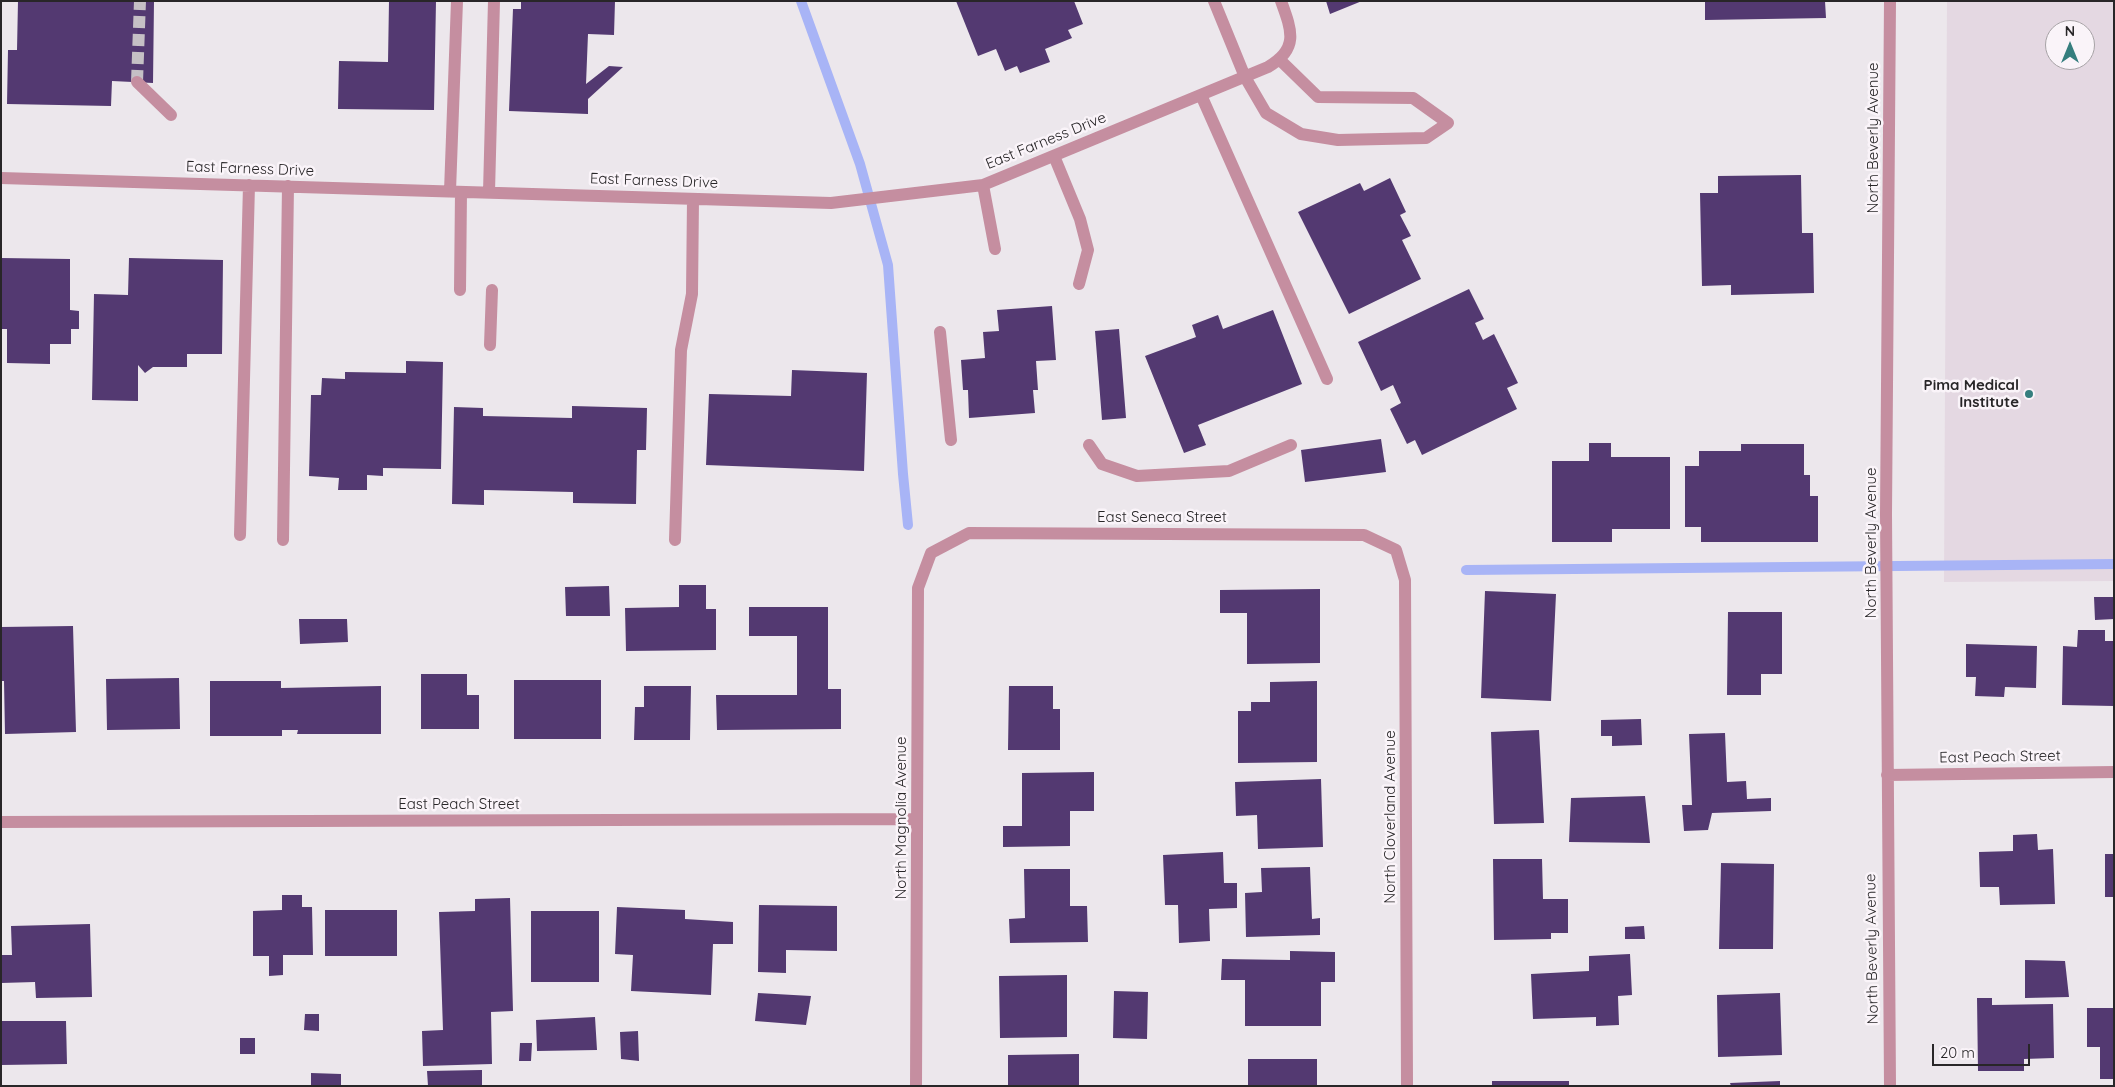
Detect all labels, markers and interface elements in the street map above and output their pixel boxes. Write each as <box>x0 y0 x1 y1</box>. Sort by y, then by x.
north arrow <box>2045 20 2095 70</box>
text: N <box>2065 22 2075 40</box>
street label: North Beverly Avenue <box>1864 63 1882 213</box>
street label: East Farness Drive <box>983 109 1109 173</box>
street label: East Farness Drive <box>186 158 314 180</box>
street label: East Farness Drive <box>590 170 718 192</box>
place label: Pima Medical Institute <box>1924 376 2019 411</box>
marker: Pima Medical Institute <box>2023 388 2035 400</box>
street label: North Beverly Avenue <box>1862 468 1880 618</box>
street label: East Seneca Street <box>1097 508 1227 526</box>
street label: North Cloverland Avenue <box>1381 730 1399 904</box>
street label: North Magnolia Avenue <box>892 736 910 900</box>
street label: East Peach Street <box>1939 747 2061 767</box>
street label: East Peach Street <box>398 795 520 813</box>
street label: North Beverly Avenue <box>1862 873 1882 1025</box>
scale bar <box>1935 1034 2032 1066</box>
text: 20 m <box>1940 1043 1975 1062</box>

